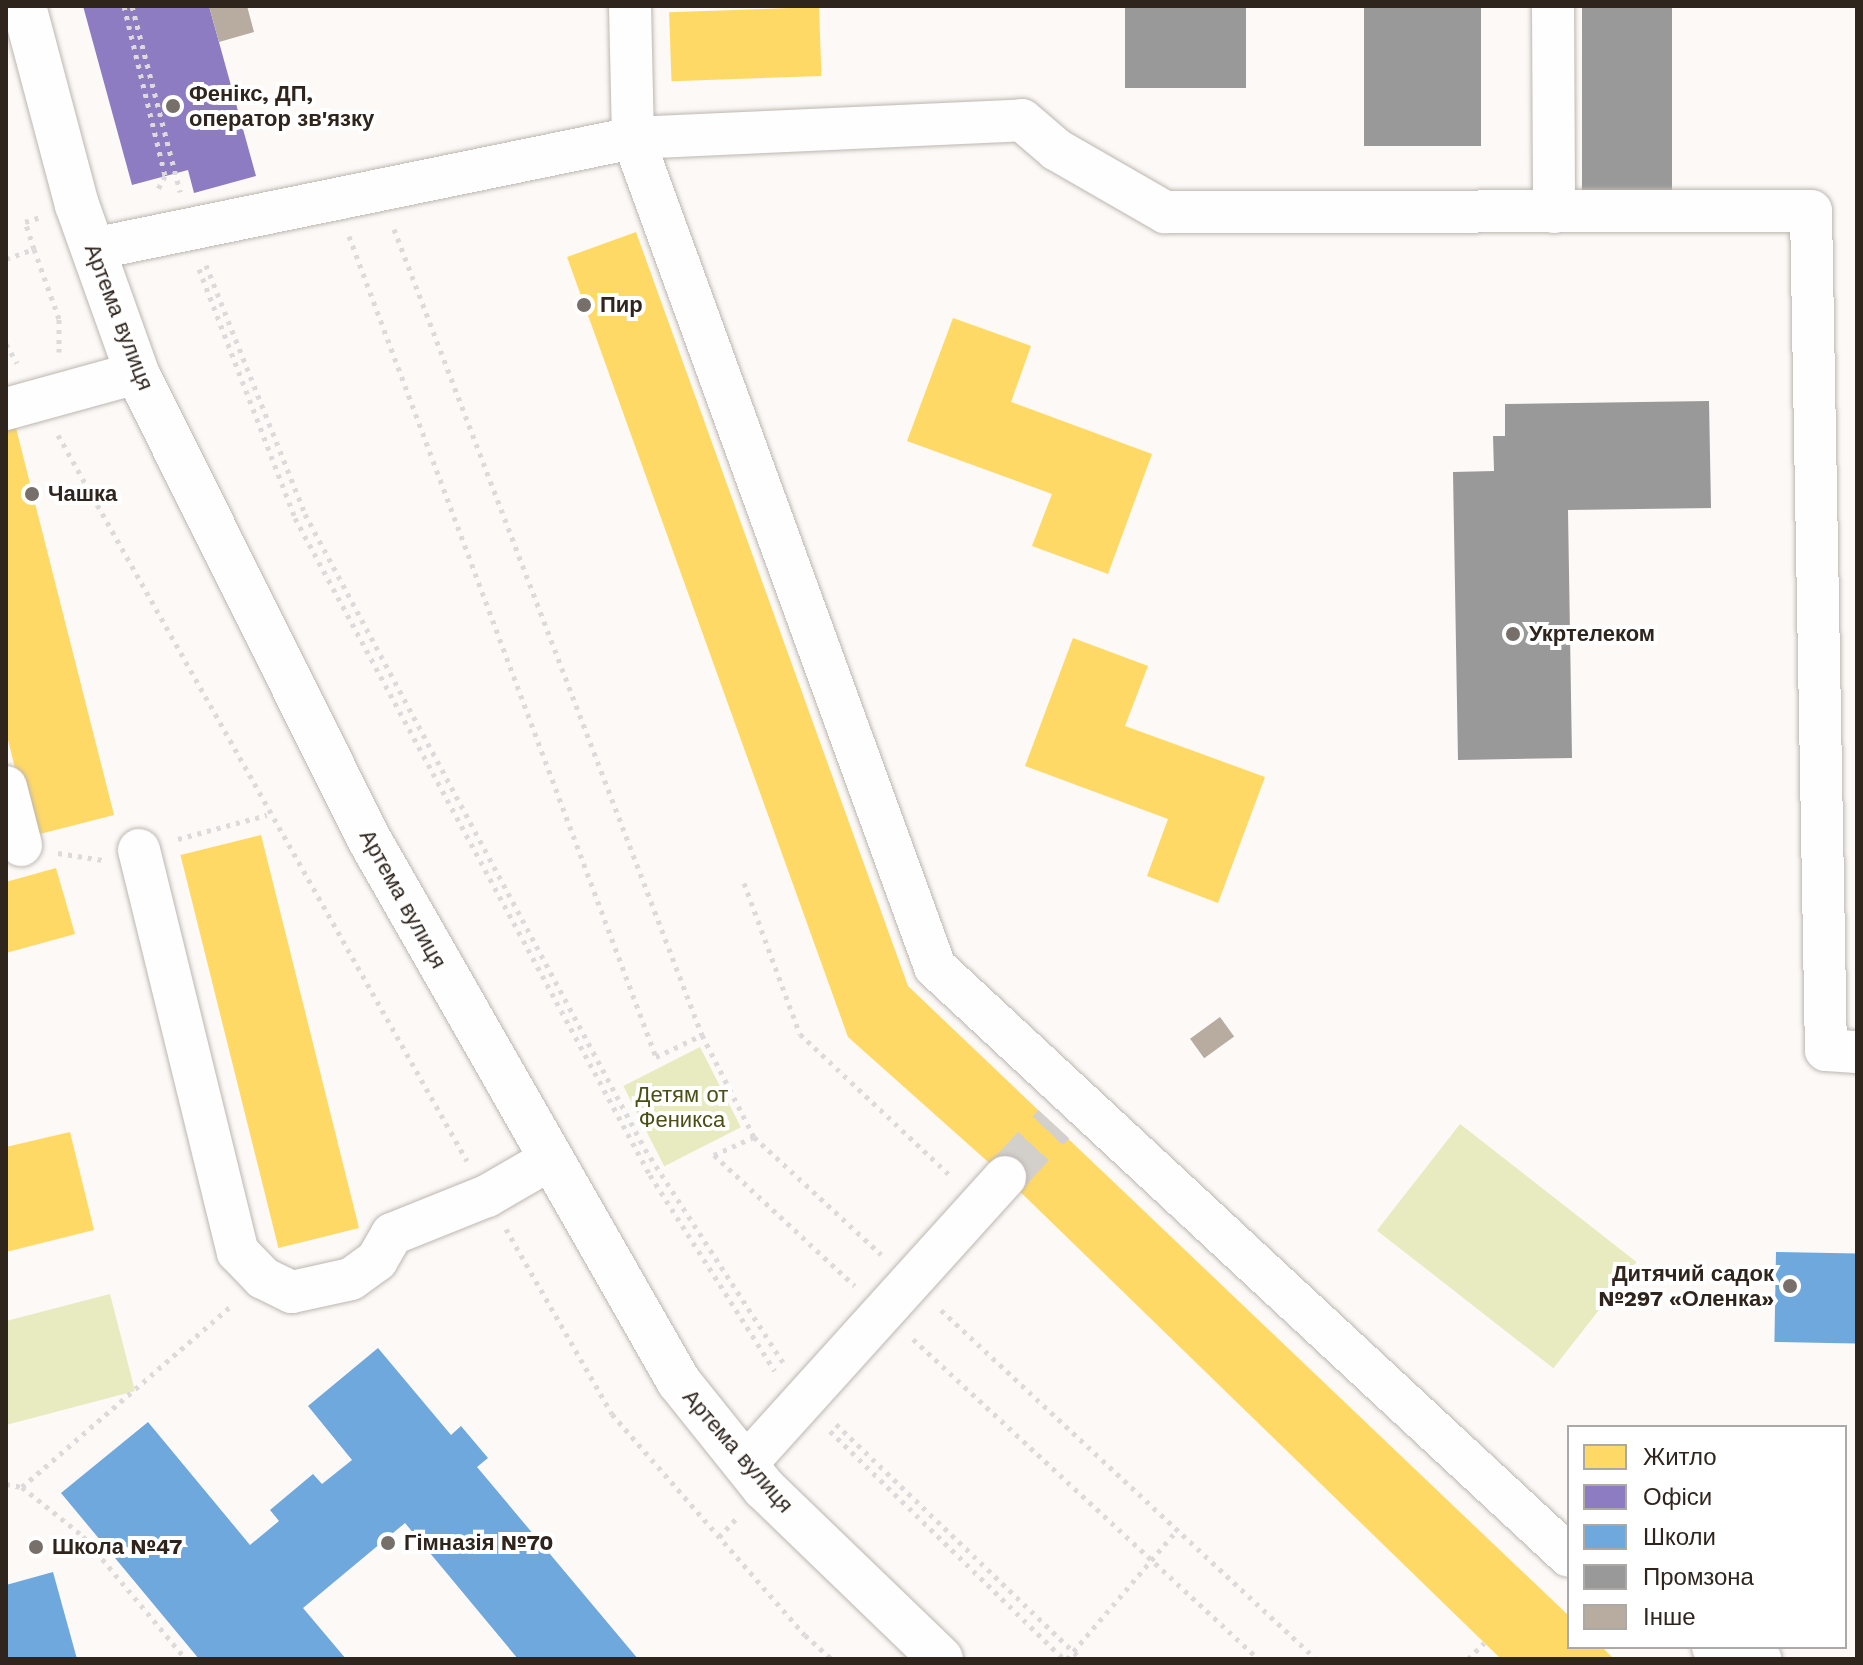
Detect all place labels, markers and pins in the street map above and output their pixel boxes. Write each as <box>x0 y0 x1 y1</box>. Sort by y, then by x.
place label: Фенікс, ДП, оператор зв'язку <box>189 80 374 132</box>
marker: Фенікс, ДП, оператор зв'язку <box>164 97 182 115</box>
place label: Пир <box>600 292 643 318</box>
marker: Пир <box>575 296 593 314</box>
place label: Чашка <box>48 481 117 507</box>
marker: Чашка <box>23 485 41 503</box>
place label: Укртелеком <box>1529 621 1655 647</box>
marker: Укртелеком <box>1504 625 1522 643</box>
place label: Дитячий садок №297 «Оленка» <box>1598 1260 1774 1312</box>
marker: Дитячий садок №297 «Оленка» <box>1781 1277 1799 1295</box>
place label: Гімназія №70 <box>404 1530 553 1556</box>
place label: Школа №47 <box>52 1534 182 1560</box>
marker: Гімназія №70 <box>379 1534 397 1552</box>
marker: Школа №47 <box>27 1538 45 1556</box>

